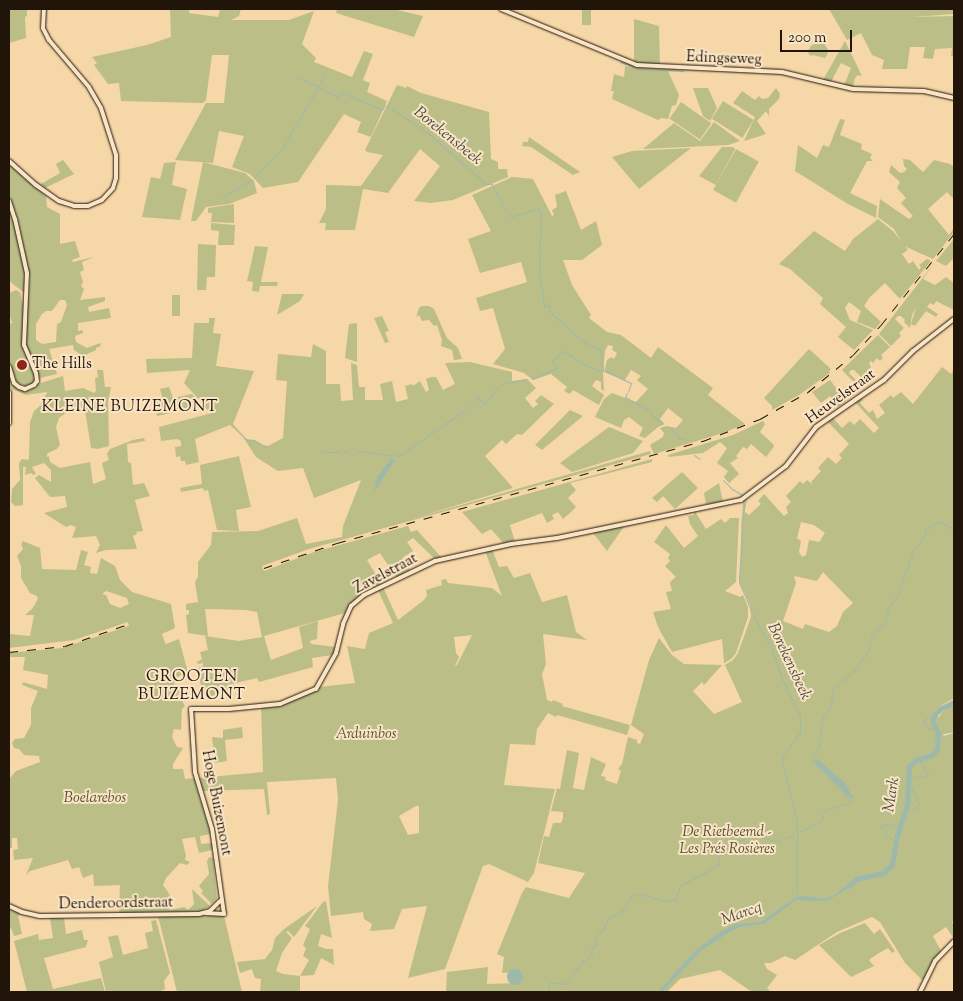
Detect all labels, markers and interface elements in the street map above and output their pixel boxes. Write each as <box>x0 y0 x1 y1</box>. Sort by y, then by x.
scale bar <box>783 20 856 52</box>
text: 200 m <box>788 28 827 49</box>
street label: Edingseweg <box>686 49 762 69</box>
water label: Borekensbeek <box>409 104 485 170</box>
place label: The Hills <box>32 356 92 374</box>
marker: The Hills <box>16 359 28 371</box>
street label: Heuvelstraat <box>803 366 879 428</box>
district label: KLEINE BUIZEMONT <box>40 398 220 418</box>
street label: Zavelstraat <box>351 550 421 598</box>
water label: Borekensbeek <box>762 621 814 703</box>
district label: GROOTEN BUIZEMONT <box>137 668 247 706</box>
park label: Arduinbos <box>335 726 397 744</box>
street label: Hoge Buizemont <box>197 749 235 857</box>
water label: Mark <box>881 776 905 814</box>
park label: Boelarebos <box>64 790 126 808</box>
park label: De Rietbeemd - Les Prés Rosières <box>679 823 775 858</box>
street label: Denderoordstraat <box>59 894 173 914</box>
water label: Marcq <box>719 899 765 931</box>

